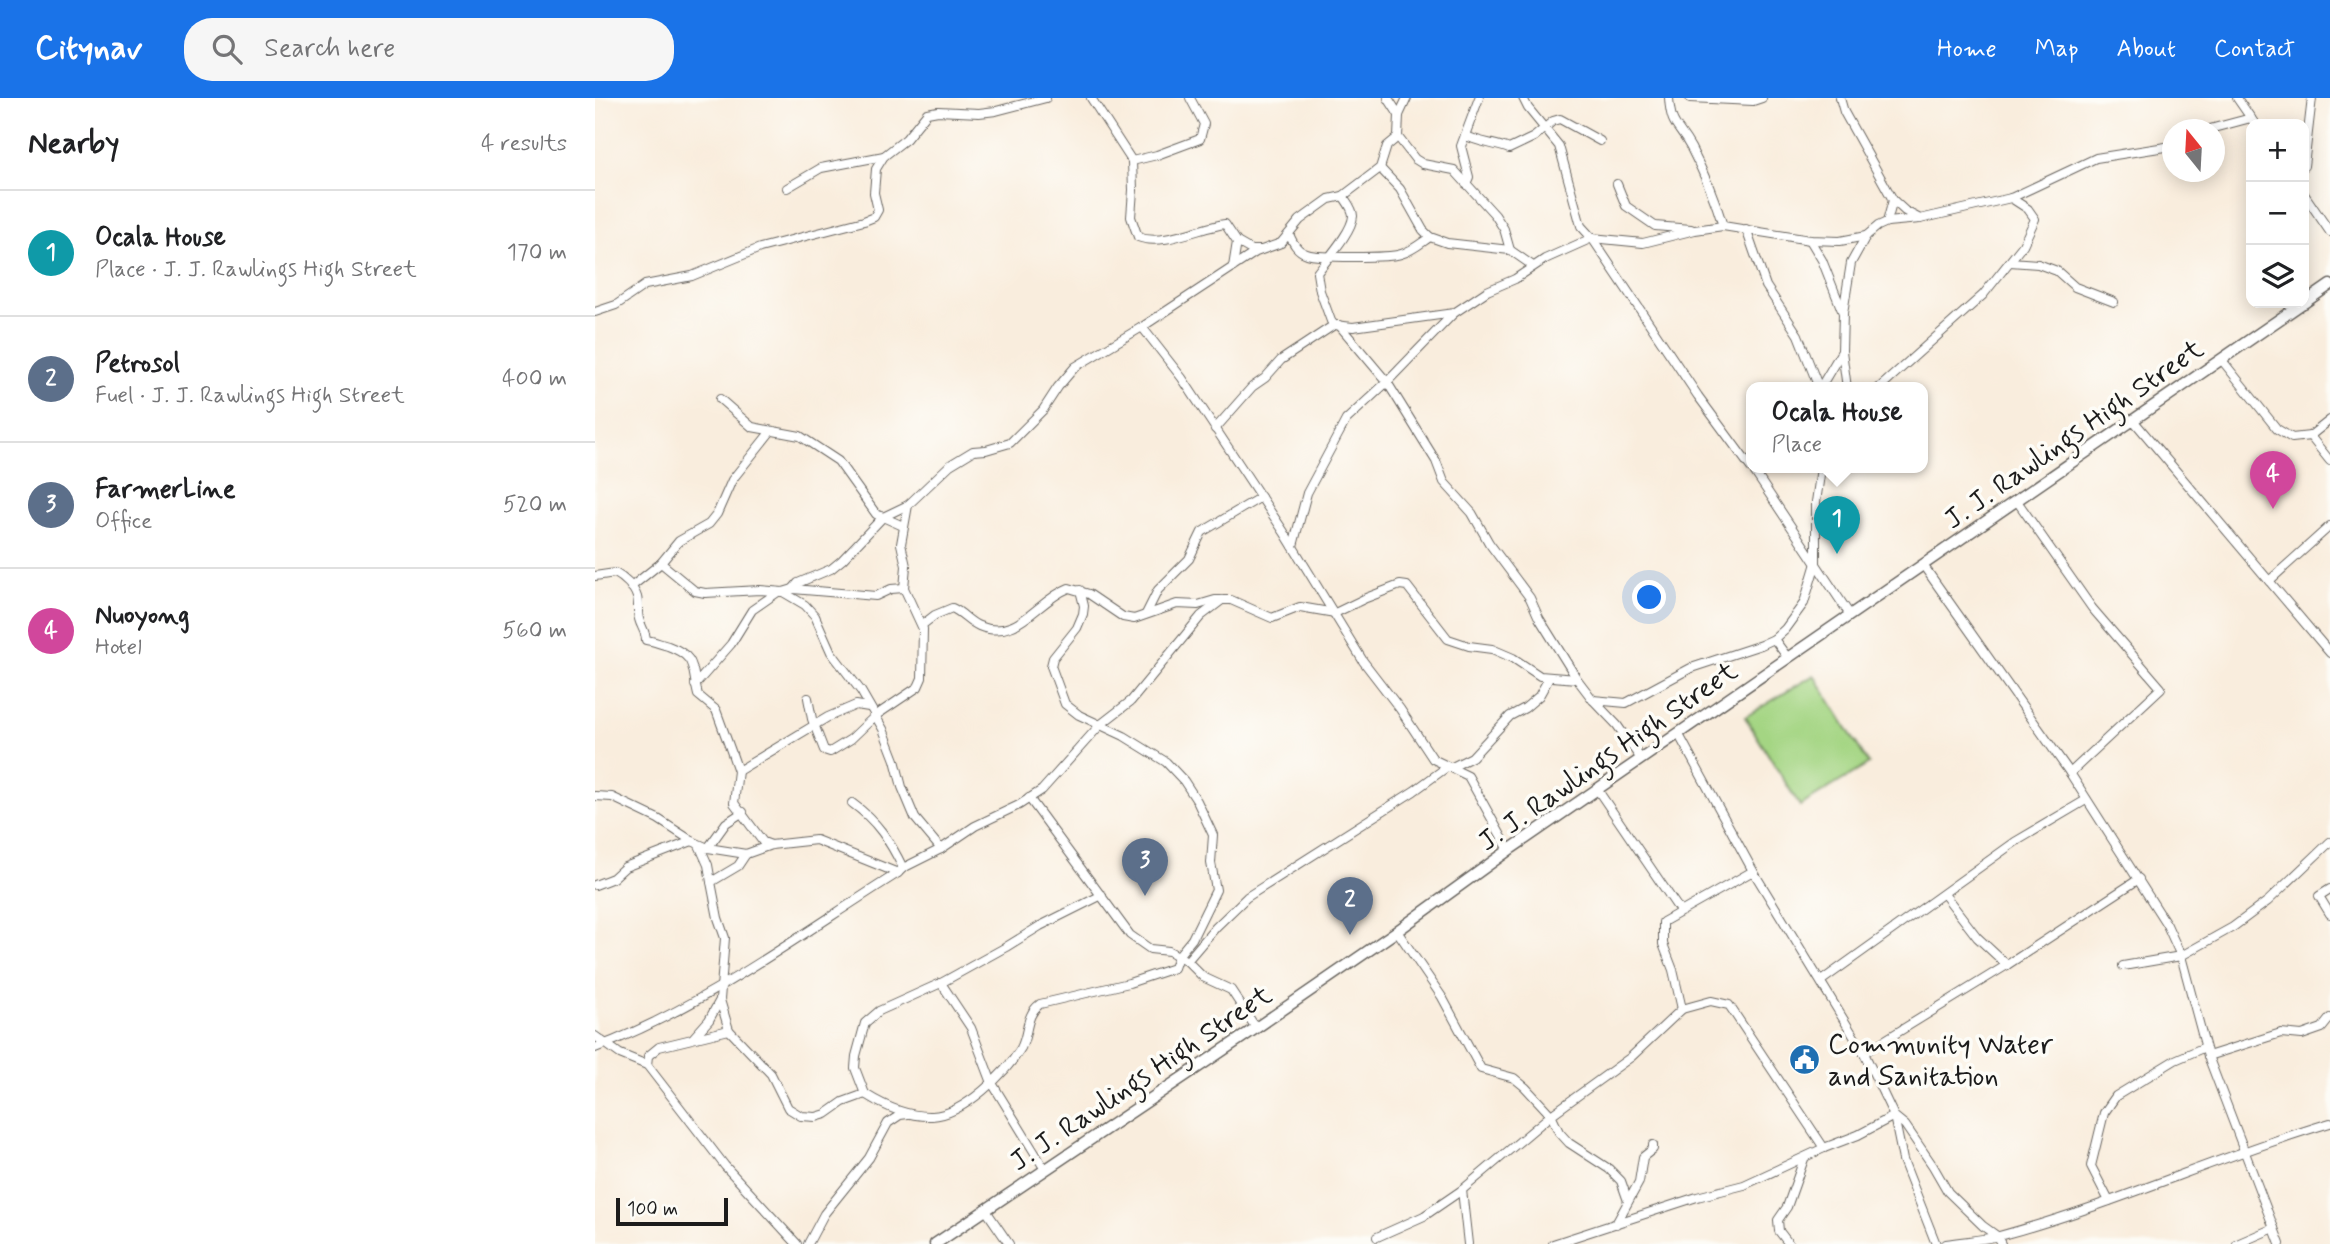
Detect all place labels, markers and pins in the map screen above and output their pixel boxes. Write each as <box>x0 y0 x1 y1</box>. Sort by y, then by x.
pin: 4 <box>2250 451 2296 509</box>
pin: 1 <box>1814 496 1860 554</box>
pin: 3 <box>1122 838 1168 896</box>
pin: 2 <box>1327 877 1373 935</box>
place label: Community Water and Sanitation <box>1828 1027 2054 1096</box>
public building icon: Community Water and Sanitation <box>1788 1042 1822 1076</box>

